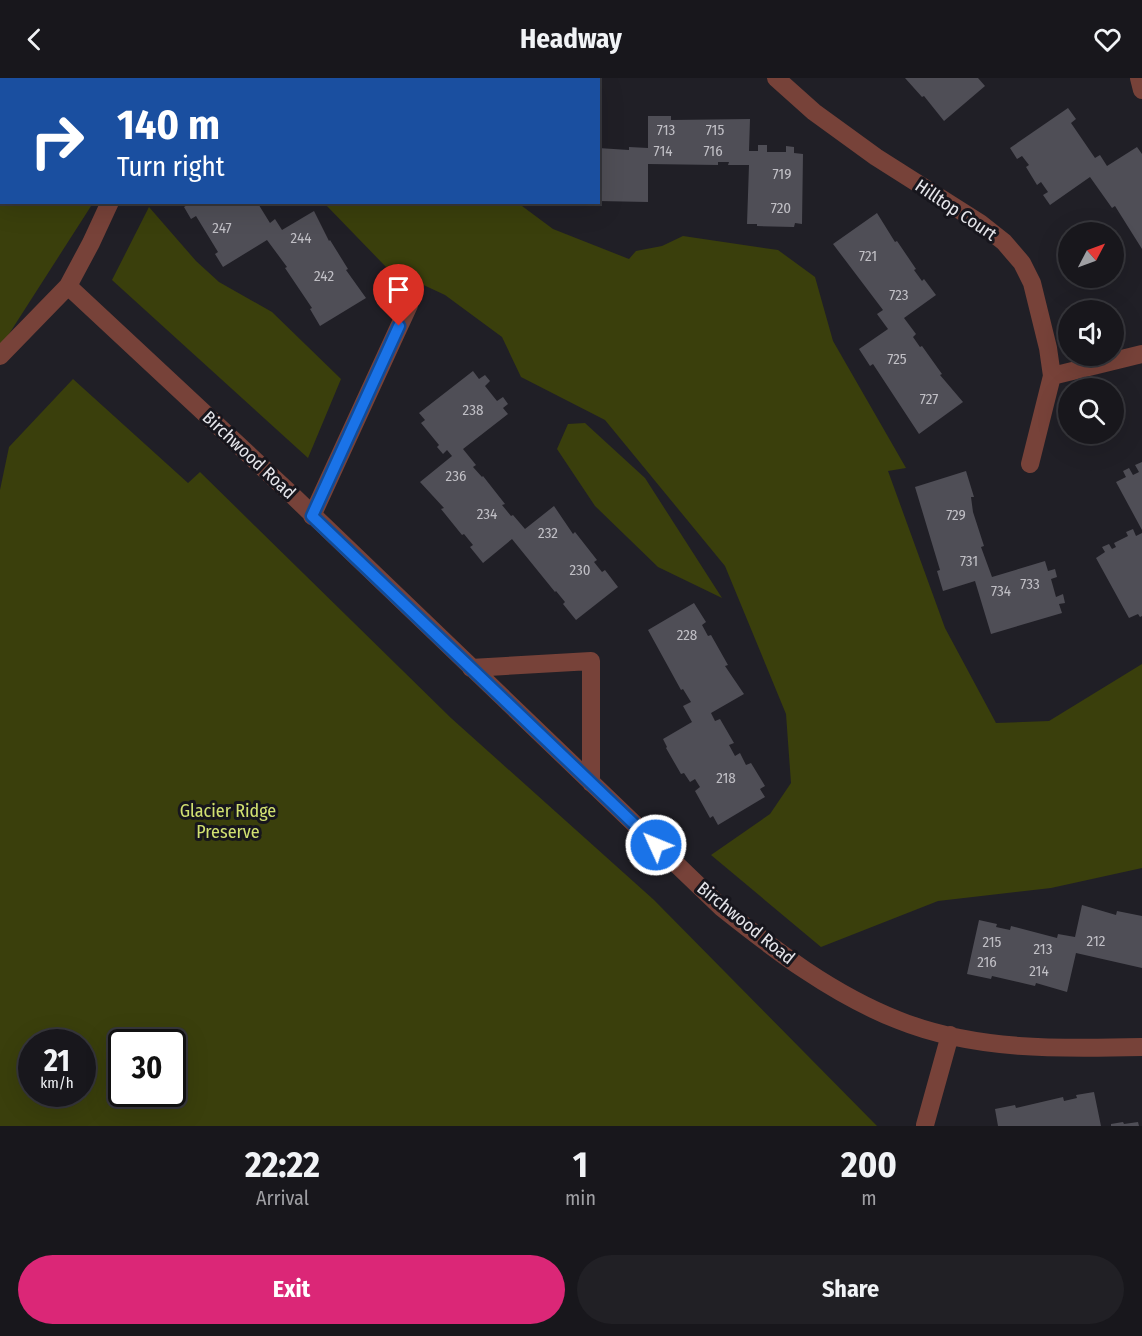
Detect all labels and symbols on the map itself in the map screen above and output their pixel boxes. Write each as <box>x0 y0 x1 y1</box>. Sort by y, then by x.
house number: 713 <box>657 121 675 139</box>
house number: 715 <box>706 121 724 139</box>
house number: 714 <box>654 142 673 160</box>
house number: 716 <box>703 142 723 160</box>
house number: 719 <box>772 165 792 183</box>
street label: Hilltop Court <box>911 175 1001 245</box>
house number: 720 <box>771 199 791 217</box>
house number: 247 <box>212 219 232 237</box>
north arrow <box>1058 222 1124 288</box>
house number: 244 <box>291 229 311 247</box>
house number: 721 <box>859 247 877 265</box>
pin <box>373 264 424 326</box>
house number: 242 <box>314 267 334 285</box>
house number: 723 <box>889 286 909 304</box>
house number: 725 <box>887 350 907 368</box>
house number: 727 <box>920 390 938 408</box>
house number: 238 <box>463 401 483 419</box>
street label: Birchwood Road <box>198 406 300 504</box>
house number: 236 <box>446 467 466 485</box>
house number: 234 <box>477 505 497 523</box>
house number: 729 <box>946 506 966 524</box>
house number: 232 <box>538 524 558 542</box>
house number: 731 <box>960 552 978 570</box>
house number: 230 <box>569 561 591 579</box>
house number: 733 <box>1020 575 1040 593</box>
house number: 734 <box>991 582 1011 600</box>
house number: 228 <box>677 626 697 644</box>
house number: 218 <box>716 769 736 787</box>
park label: Glacier Ridge Preserve <box>180 800 276 843</box>
position arrow <box>624 813 688 877</box>
street label: Birchwood Road <box>693 877 799 969</box>
house number: 212 <box>1087 932 1106 950</box>
house number: 215 <box>982 933 1002 951</box>
house number: 213 <box>1034 940 1053 958</box>
house number: 216 <box>977 953 997 971</box>
house number: 214 <box>1029 962 1049 980</box>
speed limit sign: 30 <box>108 1029 186 1107</box>

